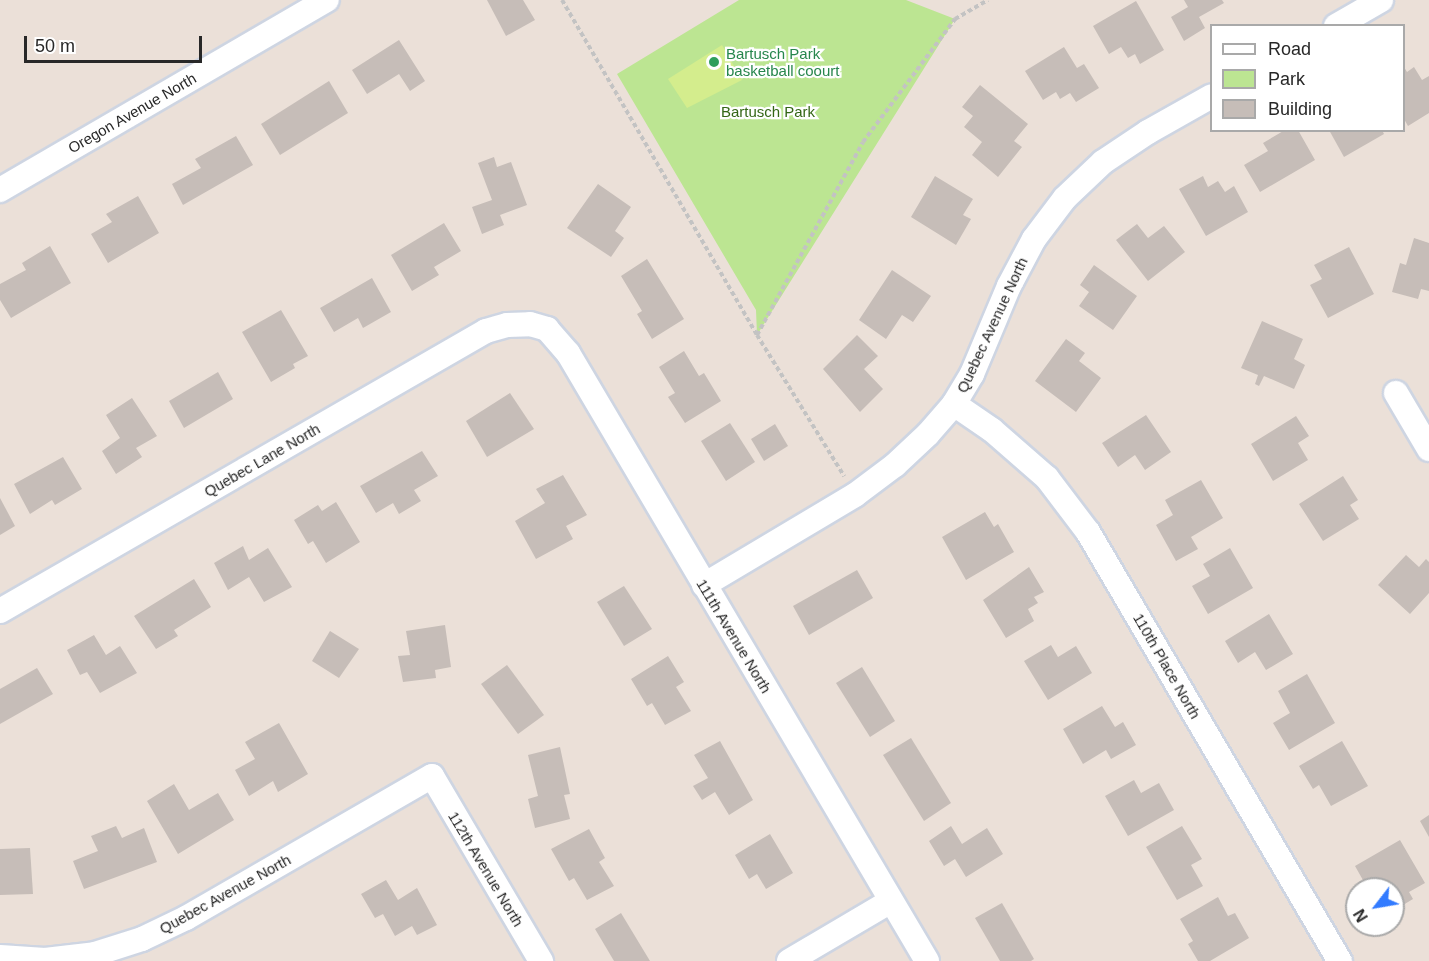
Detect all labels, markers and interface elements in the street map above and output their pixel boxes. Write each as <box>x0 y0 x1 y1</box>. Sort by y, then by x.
scale bar <box>27 24 206 62</box>
legend <box>1210 24 1405 132</box>
text: 50 m <box>35 36 75 56</box>
text: Road <box>1268 39 1311 59</box>
place label: Bartusch Park basketball coourt <box>726 44 839 79</box>
marker: Bartusch Park basketball coourt <box>707 55 721 69</box>
street label: Oregon Avenue North <box>64 69 200 157</box>
text: Park <box>1268 69 1305 89</box>
text: Building <box>1268 99 1332 119</box>
park label: Bartusch Park <box>721 103 815 121</box>
street label: Quebec Avenue North <box>953 254 1031 396</box>
street label: Quebec Lane North <box>201 419 323 501</box>
street label: 111th Avenue North <box>693 575 775 697</box>
street label: 110th Place North <box>1129 610 1205 722</box>
street label: 112th Avenue North <box>444 808 528 930</box>
street label: Quebec Avenue North <box>156 850 294 938</box>
north arrow <box>1345 877 1405 937</box>
text: N <box>1351 906 1371 925</box>

